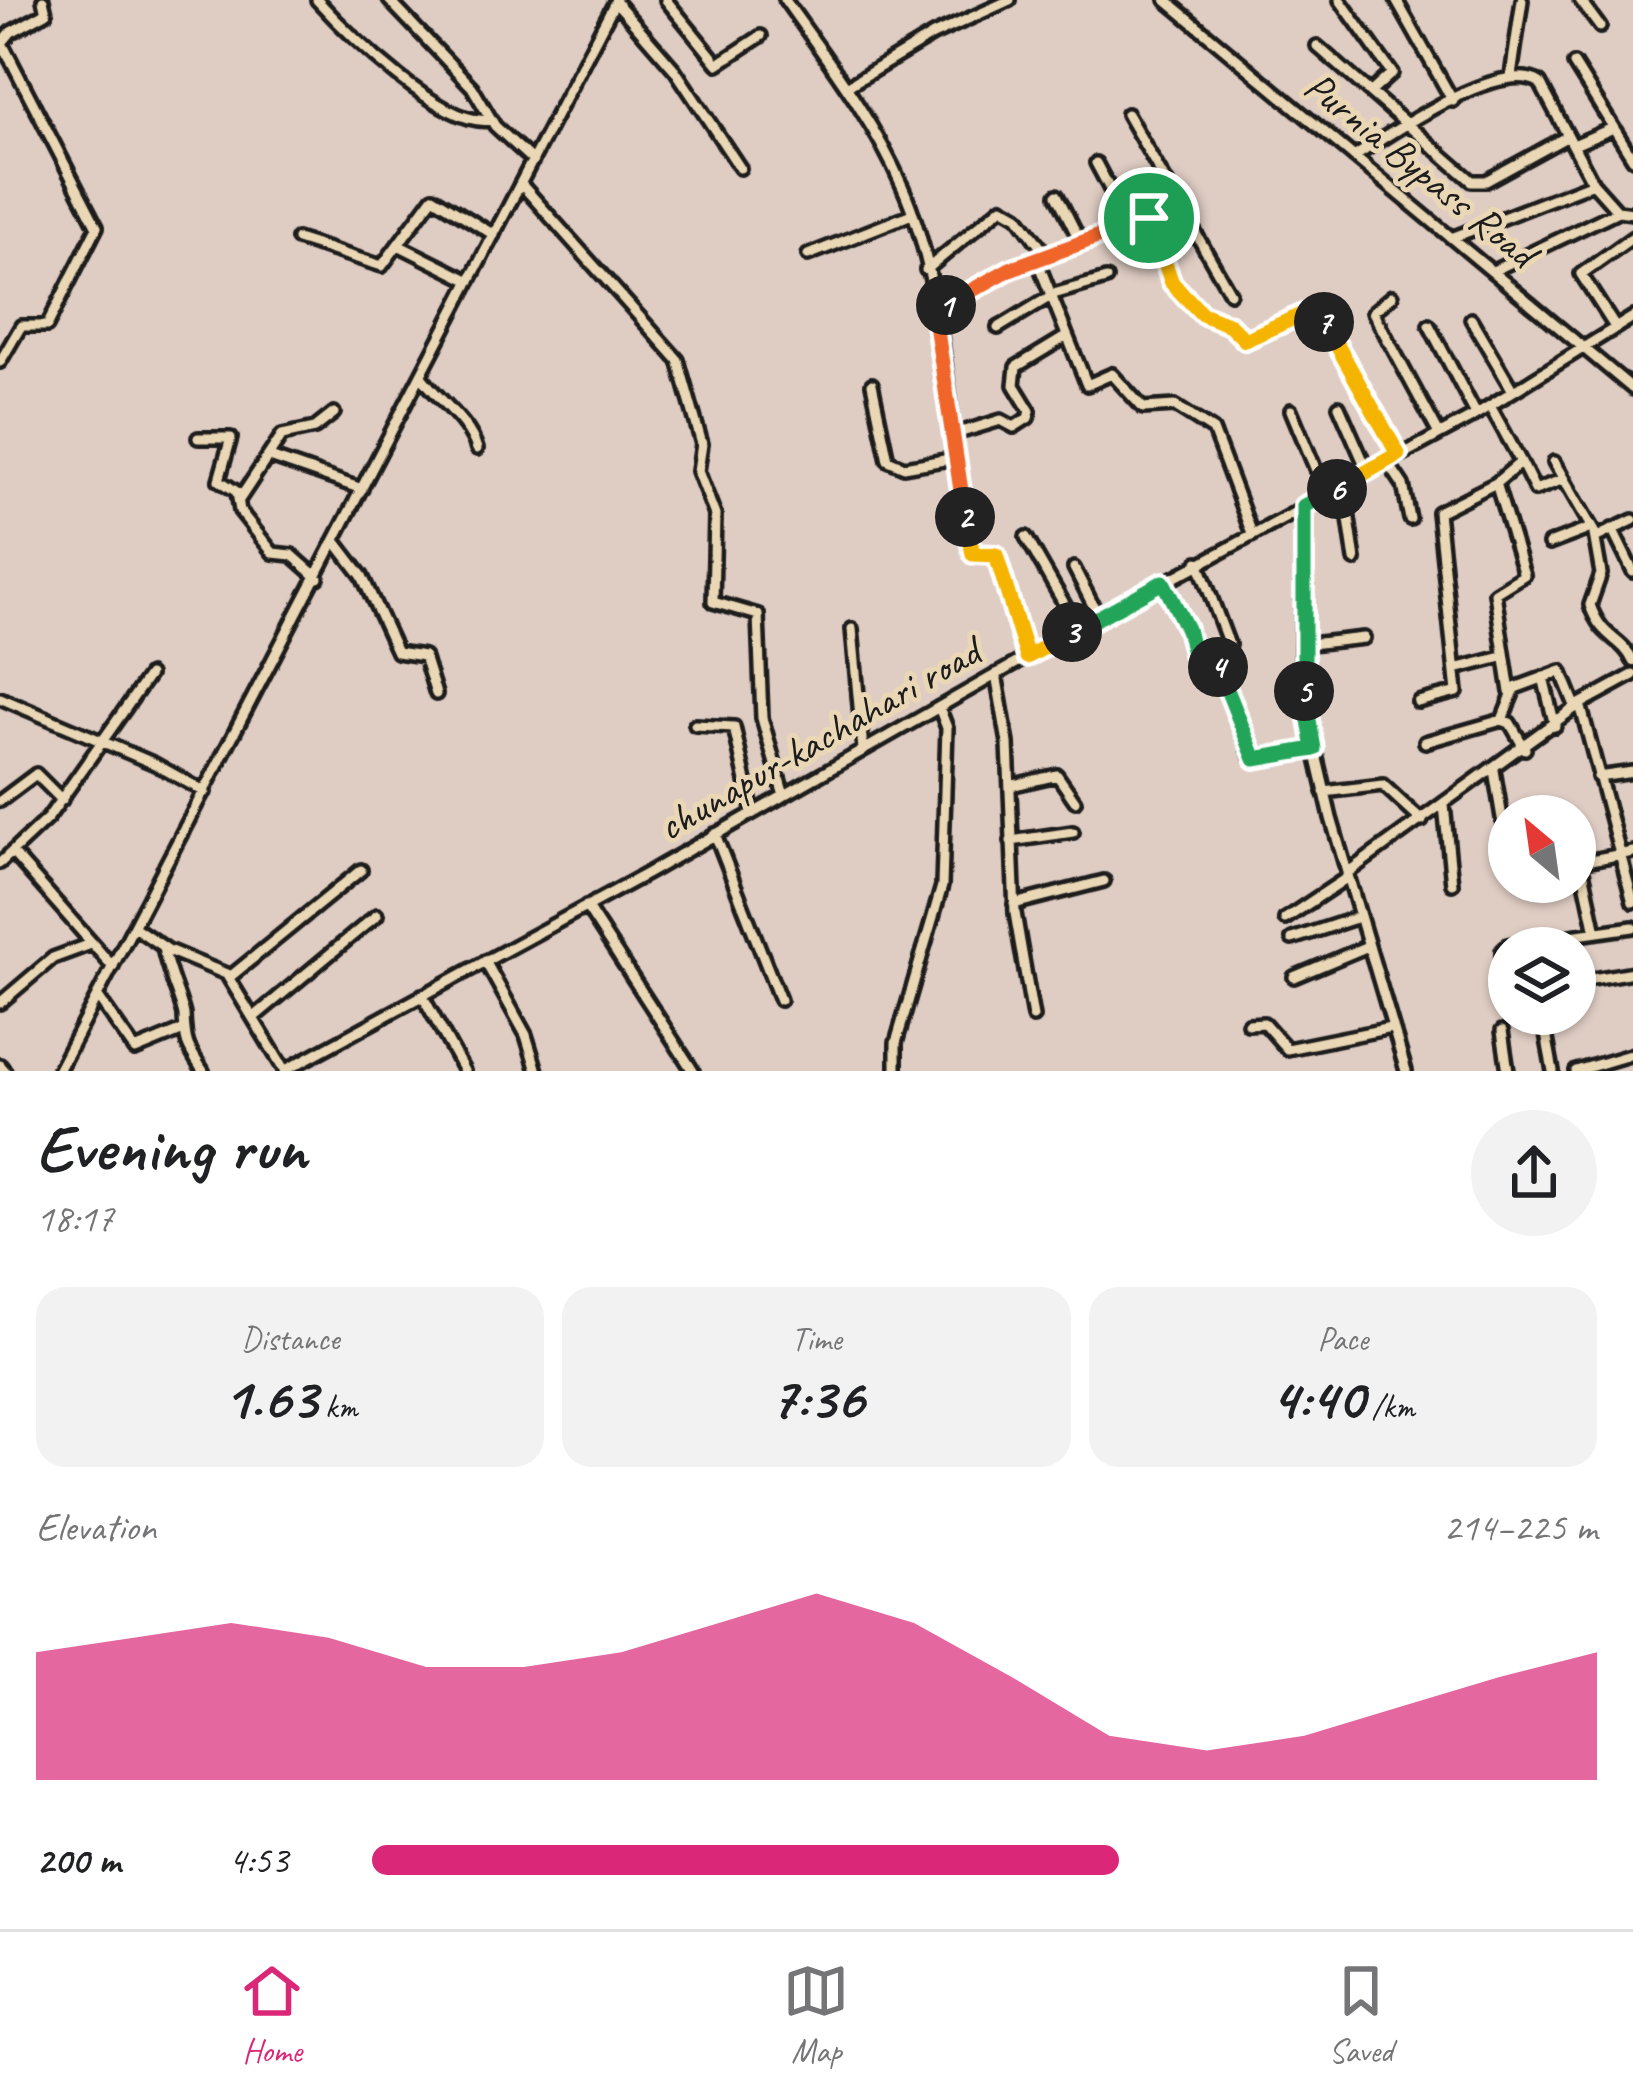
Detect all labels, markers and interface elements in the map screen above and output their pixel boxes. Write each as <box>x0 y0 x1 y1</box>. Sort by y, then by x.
street label: Purnia Bypass Road <box>1293 60 1552 283</box>
pin <box>1098 167 1200 269</box>
icon: arrive <box>1116 185 1182 251</box>
pin: 1 <box>916 275 976 335</box>
text: 1 <box>939 284 953 326</box>
pin: 7 <box>1294 292 1354 352</box>
text: 7 <box>1317 301 1331 343</box>
pin: 6 <box>1307 459 1367 519</box>
text: 6 <box>1329 468 1345 510</box>
pin: 2 <box>935 487 995 547</box>
text: 2 <box>958 496 972 538</box>
pin: 3 <box>1042 602 1102 662</box>
text: 3 <box>1065 611 1079 653</box>
street label: chunapur-kachahari road <box>648 622 995 853</box>
pin: 4 <box>1188 637 1248 697</box>
text: 4 <box>1211 646 1225 688</box>
pin: 5 <box>1274 661 1334 721</box>
text: 5 <box>1297 670 1311 712</box>
north arrow <box>1488 795 1596 903</box>
map controls <box>1488 795 1596 1035</box>
button: layers <box>1488 927 1596 1035</box>
text: Evening run <box>36 1107 306 1190</box>
button: share <box>1471 1110 1597 1236</box>
text: 18:17 <box>36 1194 114 1243</box>
text: Distance <box>241 1318 339 1360</box>
text: Time <box>791 1318 842 1360</box>
text: Pace <box>1317 1318 1368 1360</box>
text: 1.63 <box>223 1360 317 1436</box>
text: 7:36 <box>770 1360 863 1436</box>
text: 4:40 <box>1271 1360 1364 1436</box>
text: km <box>317 1386 357 1428</box>
text: /km <box>1364 1386 1415 1428</box>
text: Elevation <box>36 1503 156 1552</box>
text: 214–225 m <box>1443 1503 1597 1552</box>
text: 200 m <box>36 1836 120 1885</box>
text: 4:53 <box>228 1836 288 1885</box>
tab: Home <box>239 1958 305 2072</box>
tab: Map <box>783 1958 849 2072</box>
tab: Saved <box>1328 1958 1394 2072</box>

